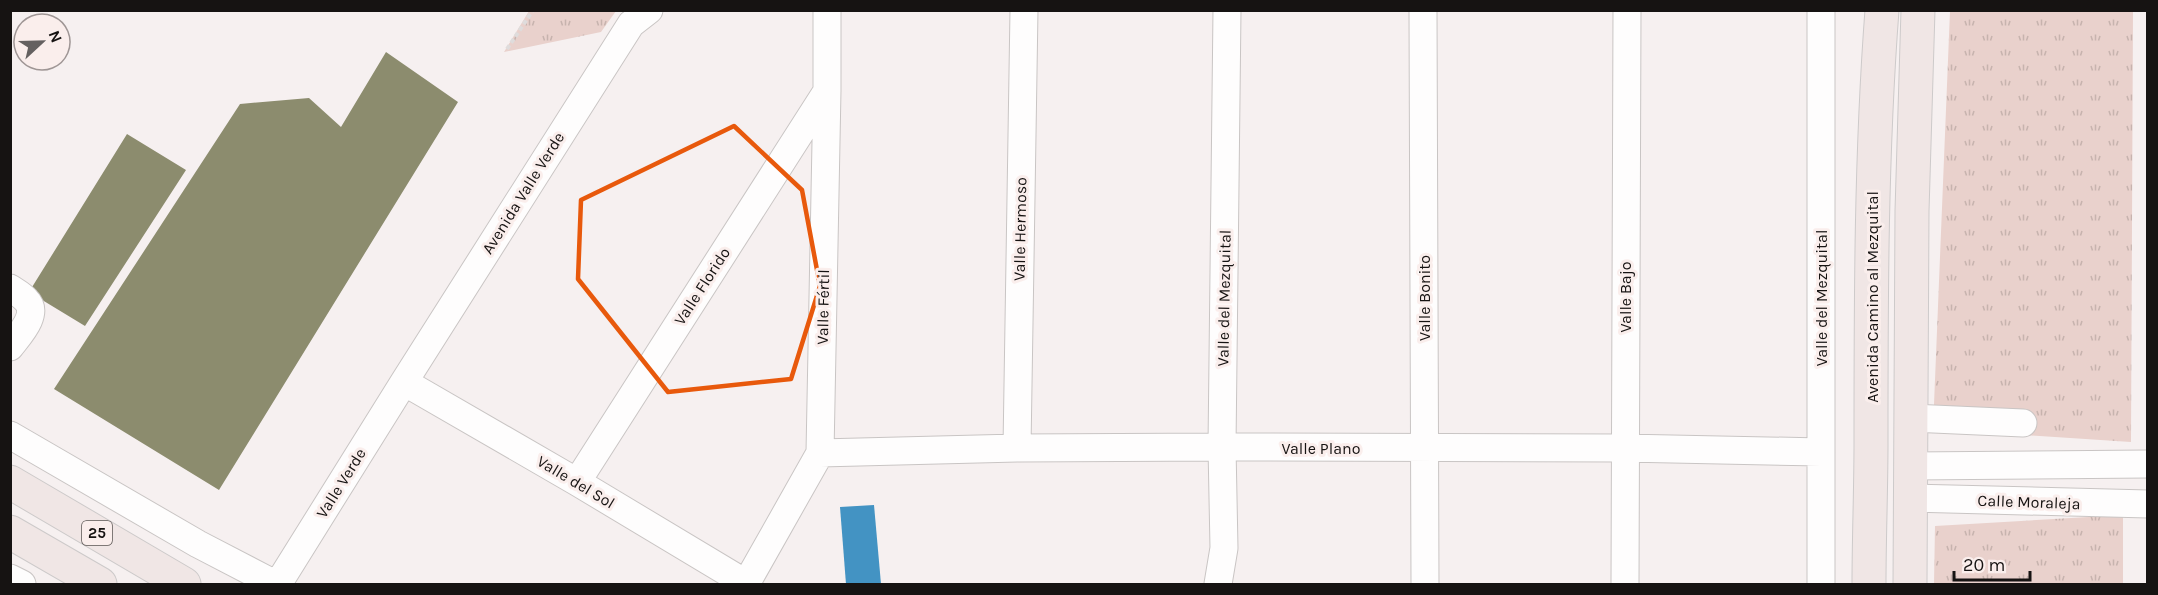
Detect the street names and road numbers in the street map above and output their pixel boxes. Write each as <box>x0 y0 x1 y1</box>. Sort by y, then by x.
street label: Avenida Valle Verde <box>478 129 568 257</box>
street label: Valle Hermoso <box>1010 177 1030 281</box>
street label: Avenida Camino al Mezquital <box>1863 191 1882 403</box>
street label: Valle del Mezquital <box>1213 229 1235 367</box>
street label: Valle del Mezquital <box>1812 230 1831 366</box>
street label: Valle Florido <box>670 244 734 328</box>
street label: Valle Bonito <box>1415 255 1434 341</box>
street label: Valle Bajo <box>1616 262 1635 332</box>
street label: Valle Fértil <box>813 269 833 345</box>
street label: Valle Plano <box>1282 439 1360 458</box>
street label: Valle Verde <box>312 445 370 521</box>
street label: Valle del Sol <box>534 451 618 513</box>
street label: Calle Moraleja <box>1977 491 2081 513</box>
road number: 25 <box>82 521 112 545</box>

